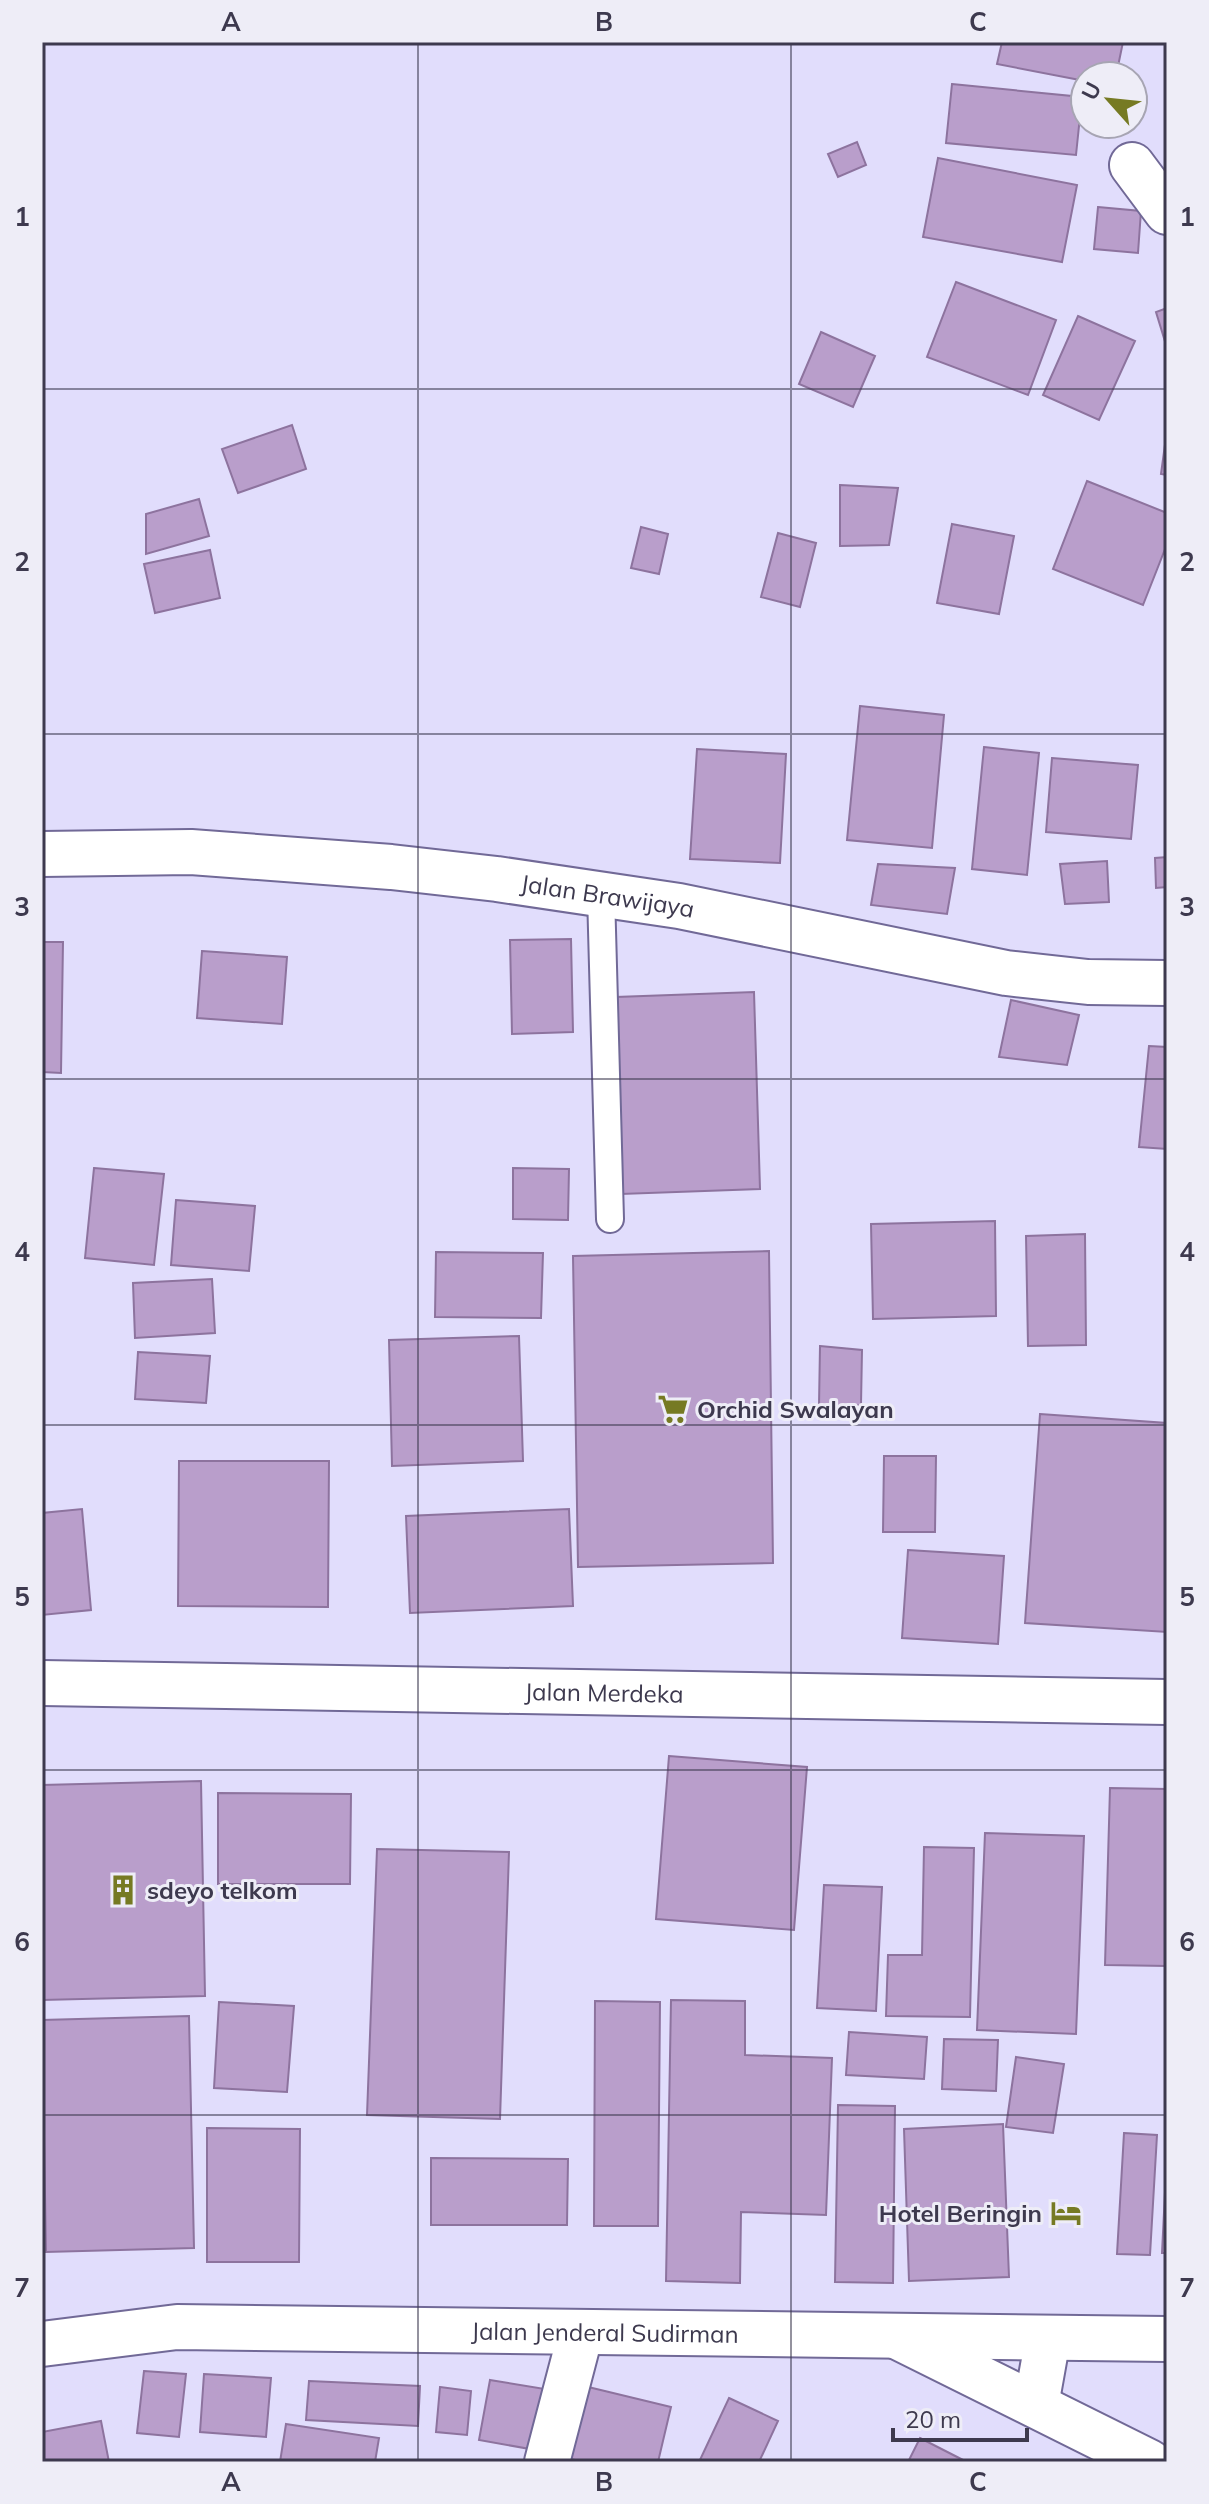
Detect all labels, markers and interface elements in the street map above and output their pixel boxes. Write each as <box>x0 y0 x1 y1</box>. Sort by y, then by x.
text: A <box>221 5 241 38</box>
text: B <box>595 5 613 38</box>
text: C <box>969 5 987 38</box>
north arrow <box>1069 60 1149 140</box>
text: U <box>1075 77 1107 105</box>
text: 1 <box>14 200 30 233</box>
text: 1 <box>1179 200 1195 233</box>
text: 2 <box>14 545 30 578</box>
text: 2 <box>1179 545 1195 578</box>
street label: Jalan Brawijaya <box>519 868 697 924</box>
text: 3 <box>14 890 30 923</box>
text: 3 <box>1179 890 1195 923</box>
text: 4 <box>14 1235 30 1268</box>
text: 4 <box>1179 1235 1195 1268</box>
supermarket icon: Orchid Swalayan <box>656 1392 690 1426</box>
place label: Orchid Swalayan <box>697 1394 894 1424</box>
text: 5 <box>14 1580 30 1613</box>
text: 5 <box>1179 1580 1195 1613</box>
street label: Jalan Merdeka <box>524 1676 684 1709</box>
building icon: sdeyo telkom <box>106 1873 140 1907</box>
place label: sdeyo telkom <box>147 1875 298 1905</box>
text: 6 <box>14 1925 30 1958</box>
text: 6 <box>1179 1925 1195 1958</box>
hotel icon: Hotel Beringin <box>1049 2196 1083 2230</box>
place label: Hotel Beringin <box>879 2198 1042 2228</box>
text: 7 <box>14 2271 30 2304</box>
text: 7 <box>1179 2271 1195 2304</box>
street label: Jalan Jenderal Sudirman <box>471 2316 739 2349</box>
scale bar <box>893 2392 1027 2442</box>
text: 20 m <box>905 2404 961 2434</box>
text: A <box>221 2465 241 2498</box>
text: B <box>595 2465 613 2498</box>
text: C <box>969 2465 987 2498</box>

